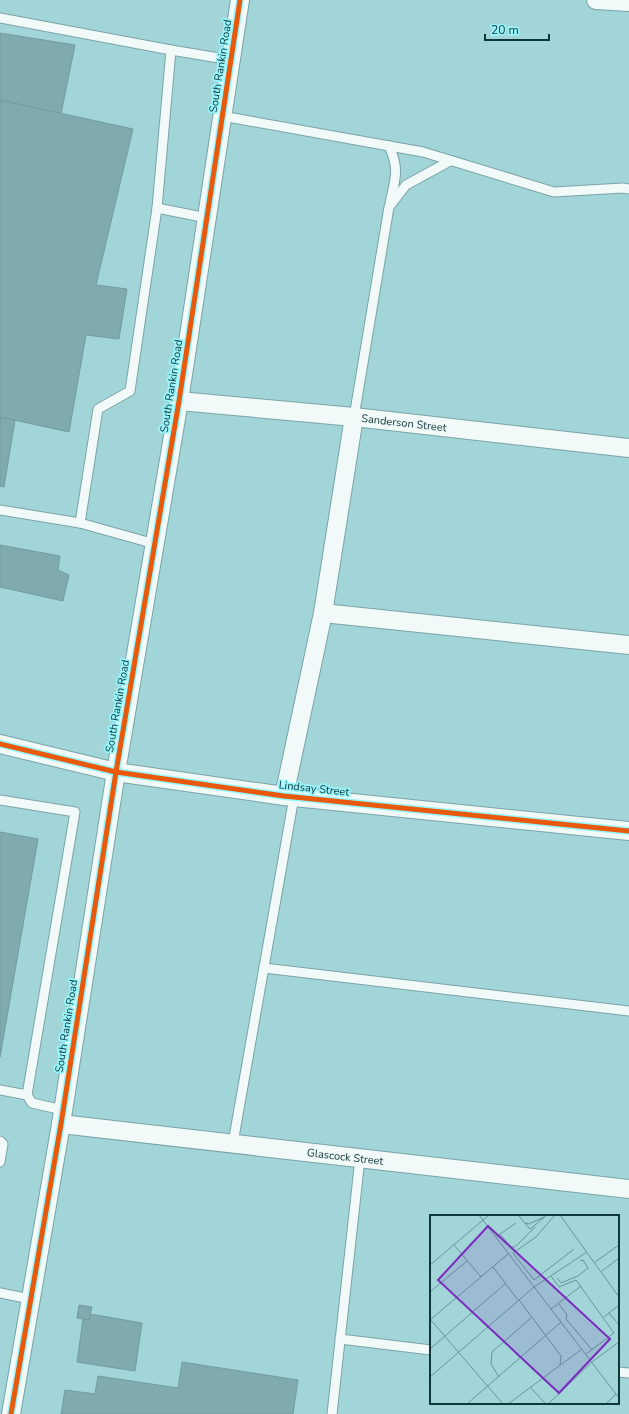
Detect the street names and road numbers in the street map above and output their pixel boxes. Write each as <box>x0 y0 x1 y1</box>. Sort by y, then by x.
street label: South Rankin Road <box>206 18 235 114</box>
street label: South Rankin Road <box>157 338 186 434</box>
street label: Sanderson Street <box>361 411 447 435</box>
street label: South Rankin Road <box>102 658 133 754</box>
street label: Lindsay Street <box>278 777 350 800</box>
street label: South Rankin Road <box>52 978 81 1074</box>
street label: Glascock Street <box>306 1145 384 1169</box>

